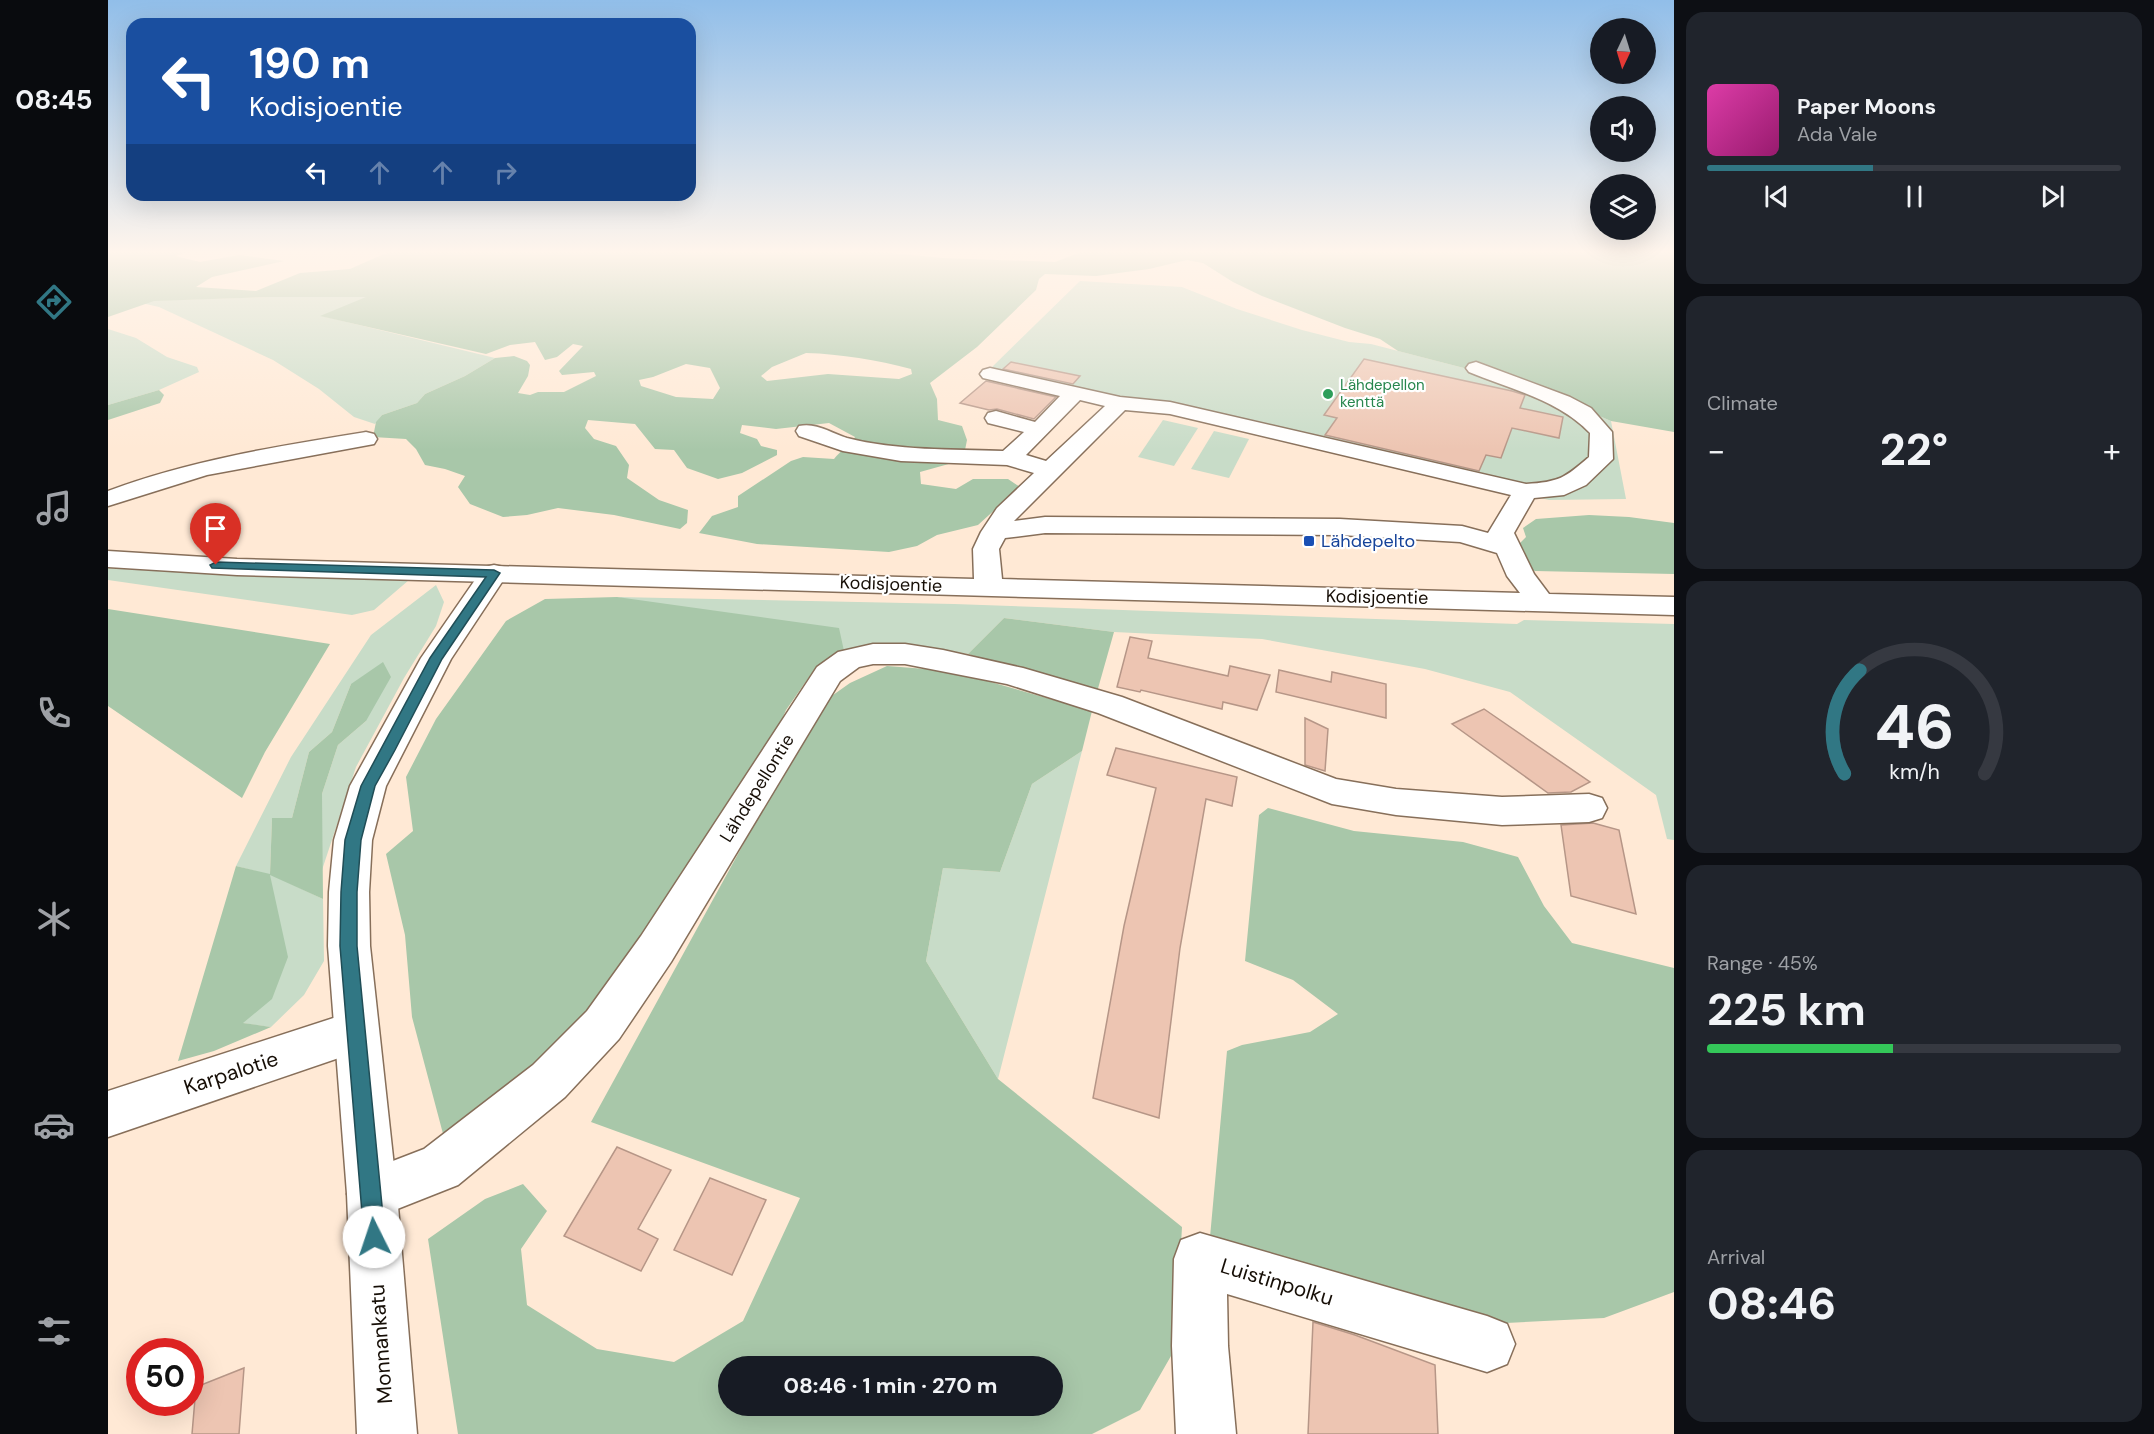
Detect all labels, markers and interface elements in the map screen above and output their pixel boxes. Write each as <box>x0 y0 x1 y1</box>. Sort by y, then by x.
north arrow <box>1590 18 1656 84</box>
map controls <box>1590 18 1656 240</box>
text: 190 m <box>249 36 370 91</box>
icon: left <box>150 42 228 120</box>
text: 08:45 <box>15 82 93 117</box>
text: Kodisjoentie <box>249 89 403 124</box>
text: Paper Moons <box>1797 92 1936 121</box>
button: sound <box>1590 96 1656 162</box>
text: Ada Vale <box>1797 121 1877 147</box>
icon: left <box>300 156 333 189</box>
icon: ahead <box>363 156 396 189</box>
icon: ahead <box>426 156 459 189</box>
icon: right <box>489 156 522 189</box>
button: layers <box>1590 174 1656 240</box>
icon: previous <box>1760 180 1793 213</box>
icon: pause <box>1898 180 1931 213</box>
icon: next <box>2036 180 2069 213</box>
icon: directions <box>33 281 75 323</box>
place label: Lähdepellon kenttä <box>1340 375 1425 412</box>
marker: Lähdepellon kenttä <box>1321 387 1335 401</box>
text: Climate <box>1707 390 1778 416</box>
text: 22° <box>1880 420 1948 479</box>
text: − <box>1707 429 1725 472</box>
text: + <box>2103 429 2121 472</box>
icon: music <box>33 487 75 529</box>
pin <box>190 503 241 565</box>
icon: arrive <box>199 512 232 545</box>
place label: Lähdepelto <box>1321 529 1415 553</box>
marker: Lähdepelto <box>1302 534 1316 548</box>
street label: Kodisjoentie <box>839 570 943 598</box>
street label: Kodisjoentie <box>1326 584 1428 610</box>
text: 46 <box>1874 686 1954 767</box>
icon: phone <box>33 692 75 734</box>
street label: Lähdepellontie <box>714 729 800 847</box>
text: km/h <box>1889 758 1939 786</box>
icon: climate <box>33 898 75 940</box>
text: Range · 45% <box>1707 950 1818 976</box>
text: 225 km <box>1707 980 1866 1039</box>
street label: Karpalotie <box>180 1045 282 1101</box>
icon: car <box>33 1104 75 1146</box>
position arrow <box>342 1205 406 1269</box>
text: Arrival <box>1707 1244 1765 1270</box>
street label: Luistinpolku <box>1217 1252 1337 1312</box>
text: 08:46 <box>1707 1274 1836 1333</box>
street label: Monnankatu <box>363 1283 399 1405</box>
icon: filters <box>33 1310 75 1352</box>
speed limit sign: 50 <box>126 1338 204 1416</box>
text: 08:46 · 1 min · 270 m <box>783 1371 998 1400</box>

